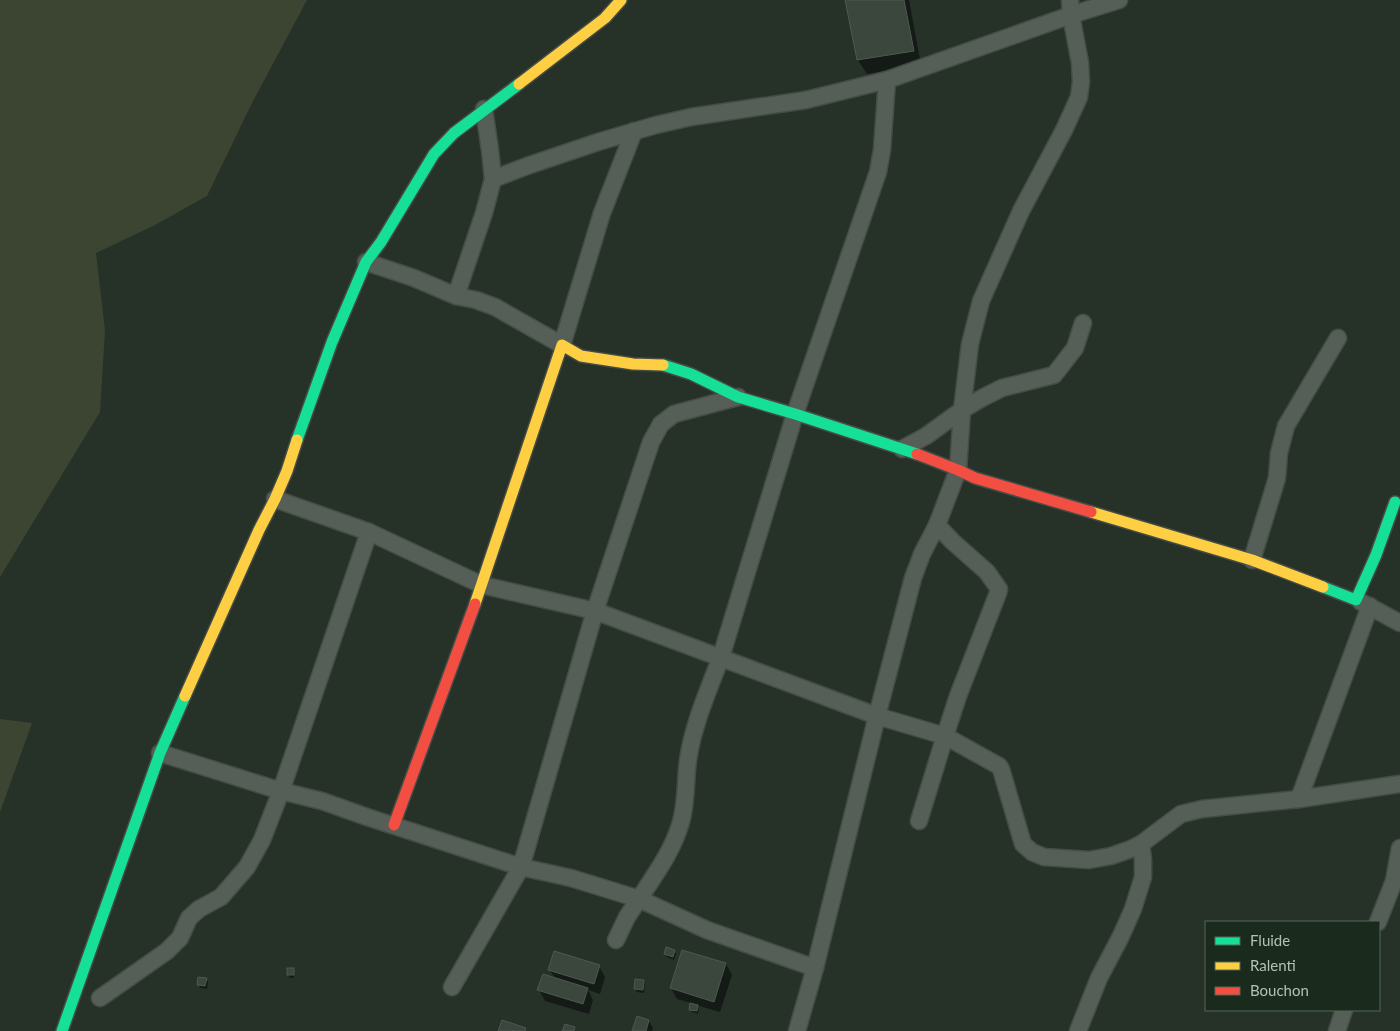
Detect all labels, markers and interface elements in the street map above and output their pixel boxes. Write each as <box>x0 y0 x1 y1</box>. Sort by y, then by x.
legend <box>1205 921 1380 1011</box>
text: Fluide <box>1250 931 1290 949</box>
text: Ralenti <box>1250 956 1296 974</box>
text: Bouchon <box>1250 981 1309 999</box>

